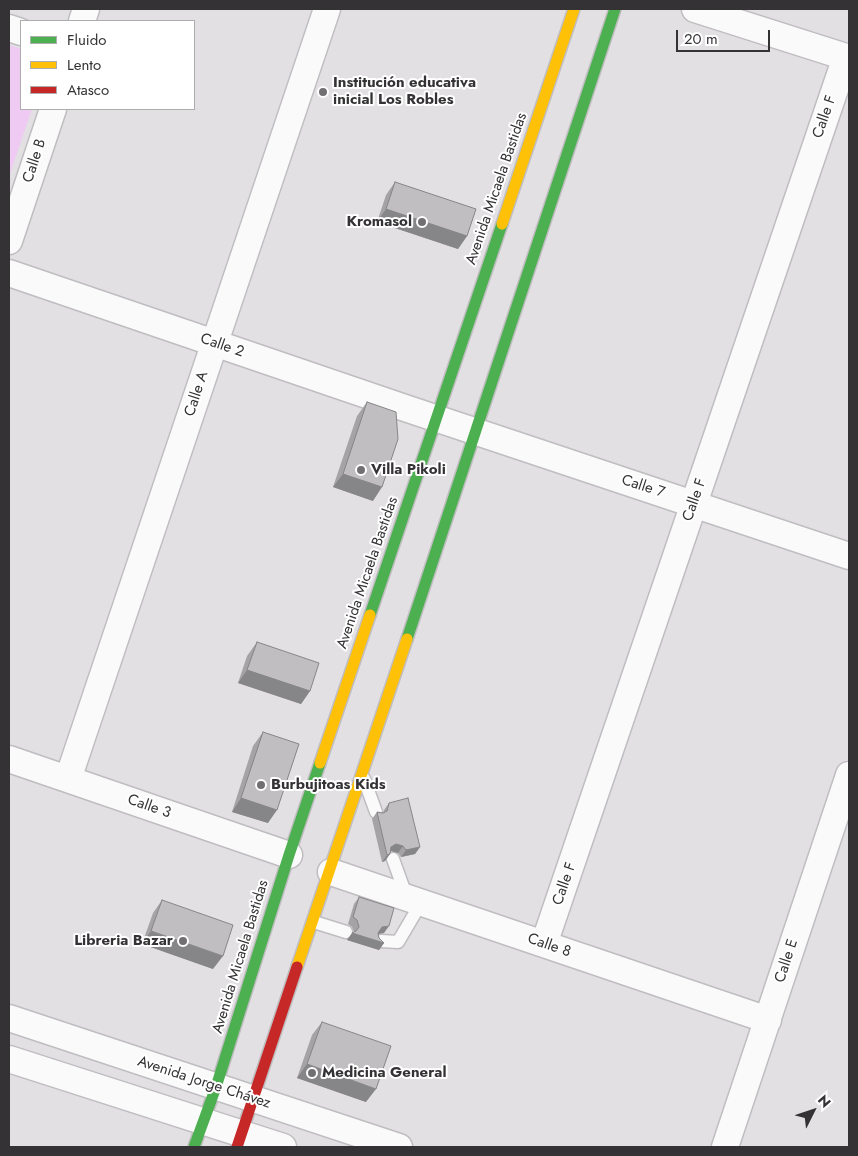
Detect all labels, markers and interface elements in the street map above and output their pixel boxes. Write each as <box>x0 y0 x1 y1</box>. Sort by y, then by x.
legend <box>20 20 195 110</box>
scale bar <box>678 20 772 52</box>
text: 20 m <box>684 28 718 50</box>
text: Fluido <box>67 29 106 51</box>
text: Lento <box>67 54 101 76</box>
place label: Institución educativa inicial Los Robles <box>333 74 476 109</box>
text: Atasco <box>67 79 109 101</box>
marker: Institución educativa inicial Los Robles <box>317 86 329 98</box>
street label: Calle F <box>809 93 841 141</box>
street label: Avenida Micaela Bastidas <box>463 111 531 267</box>
street label: Calle B <box>19 137 51 185</box>
place label: Kromasol <box>347 213 412 231</box>
marker: Kromasol <box>416 216 428 228</box>
street label: Calle 2 <box>198 330 246 362</box>
street label: Calle A <box>181 369 213 419</box>
place label: Villa Pikoli <box>371 461 446 479</box>
marker: Villa Pikoli <box>355 464 367 476</box>
street label: Calle 7 <box>619 472 667 502</box>
street label: Calle F <box>679 476 711 524</box>
street label: Avenida Micaela Bastidas <box>334 495 402 651</box>
place label: Burbujitoas Kids <box>271 776 386 794</box>
marker: Burbujitoas Kids <box>255 779 267 791</box>
street label: Calle 3 <box>125 791 173 823</box>
street label: Calle F <box>549 860 581 908</box>
street label: Avenida Micaela Bastidas <box>209 878 273 1036</box>
street label: Calle 8 <box>525 930 573 962</box>
place label: Libreria Bazar <box>74 932 173 950</box>
marker: Libreria Bazar <box>177 935 189 947</box>
street label: Calle E <box>772 937 802 985</box>
street label: Avenida Jorge Chávez <box>135 1053 273 1113</box>
place label: Medicina General <box>322 1064 446 1082</box>
marker: Medicina General <box>306 1067 318 1079</box>
north arrow <box>788 1086 838 1136</box>
text: N <box>813 1090 836 1112</box>

